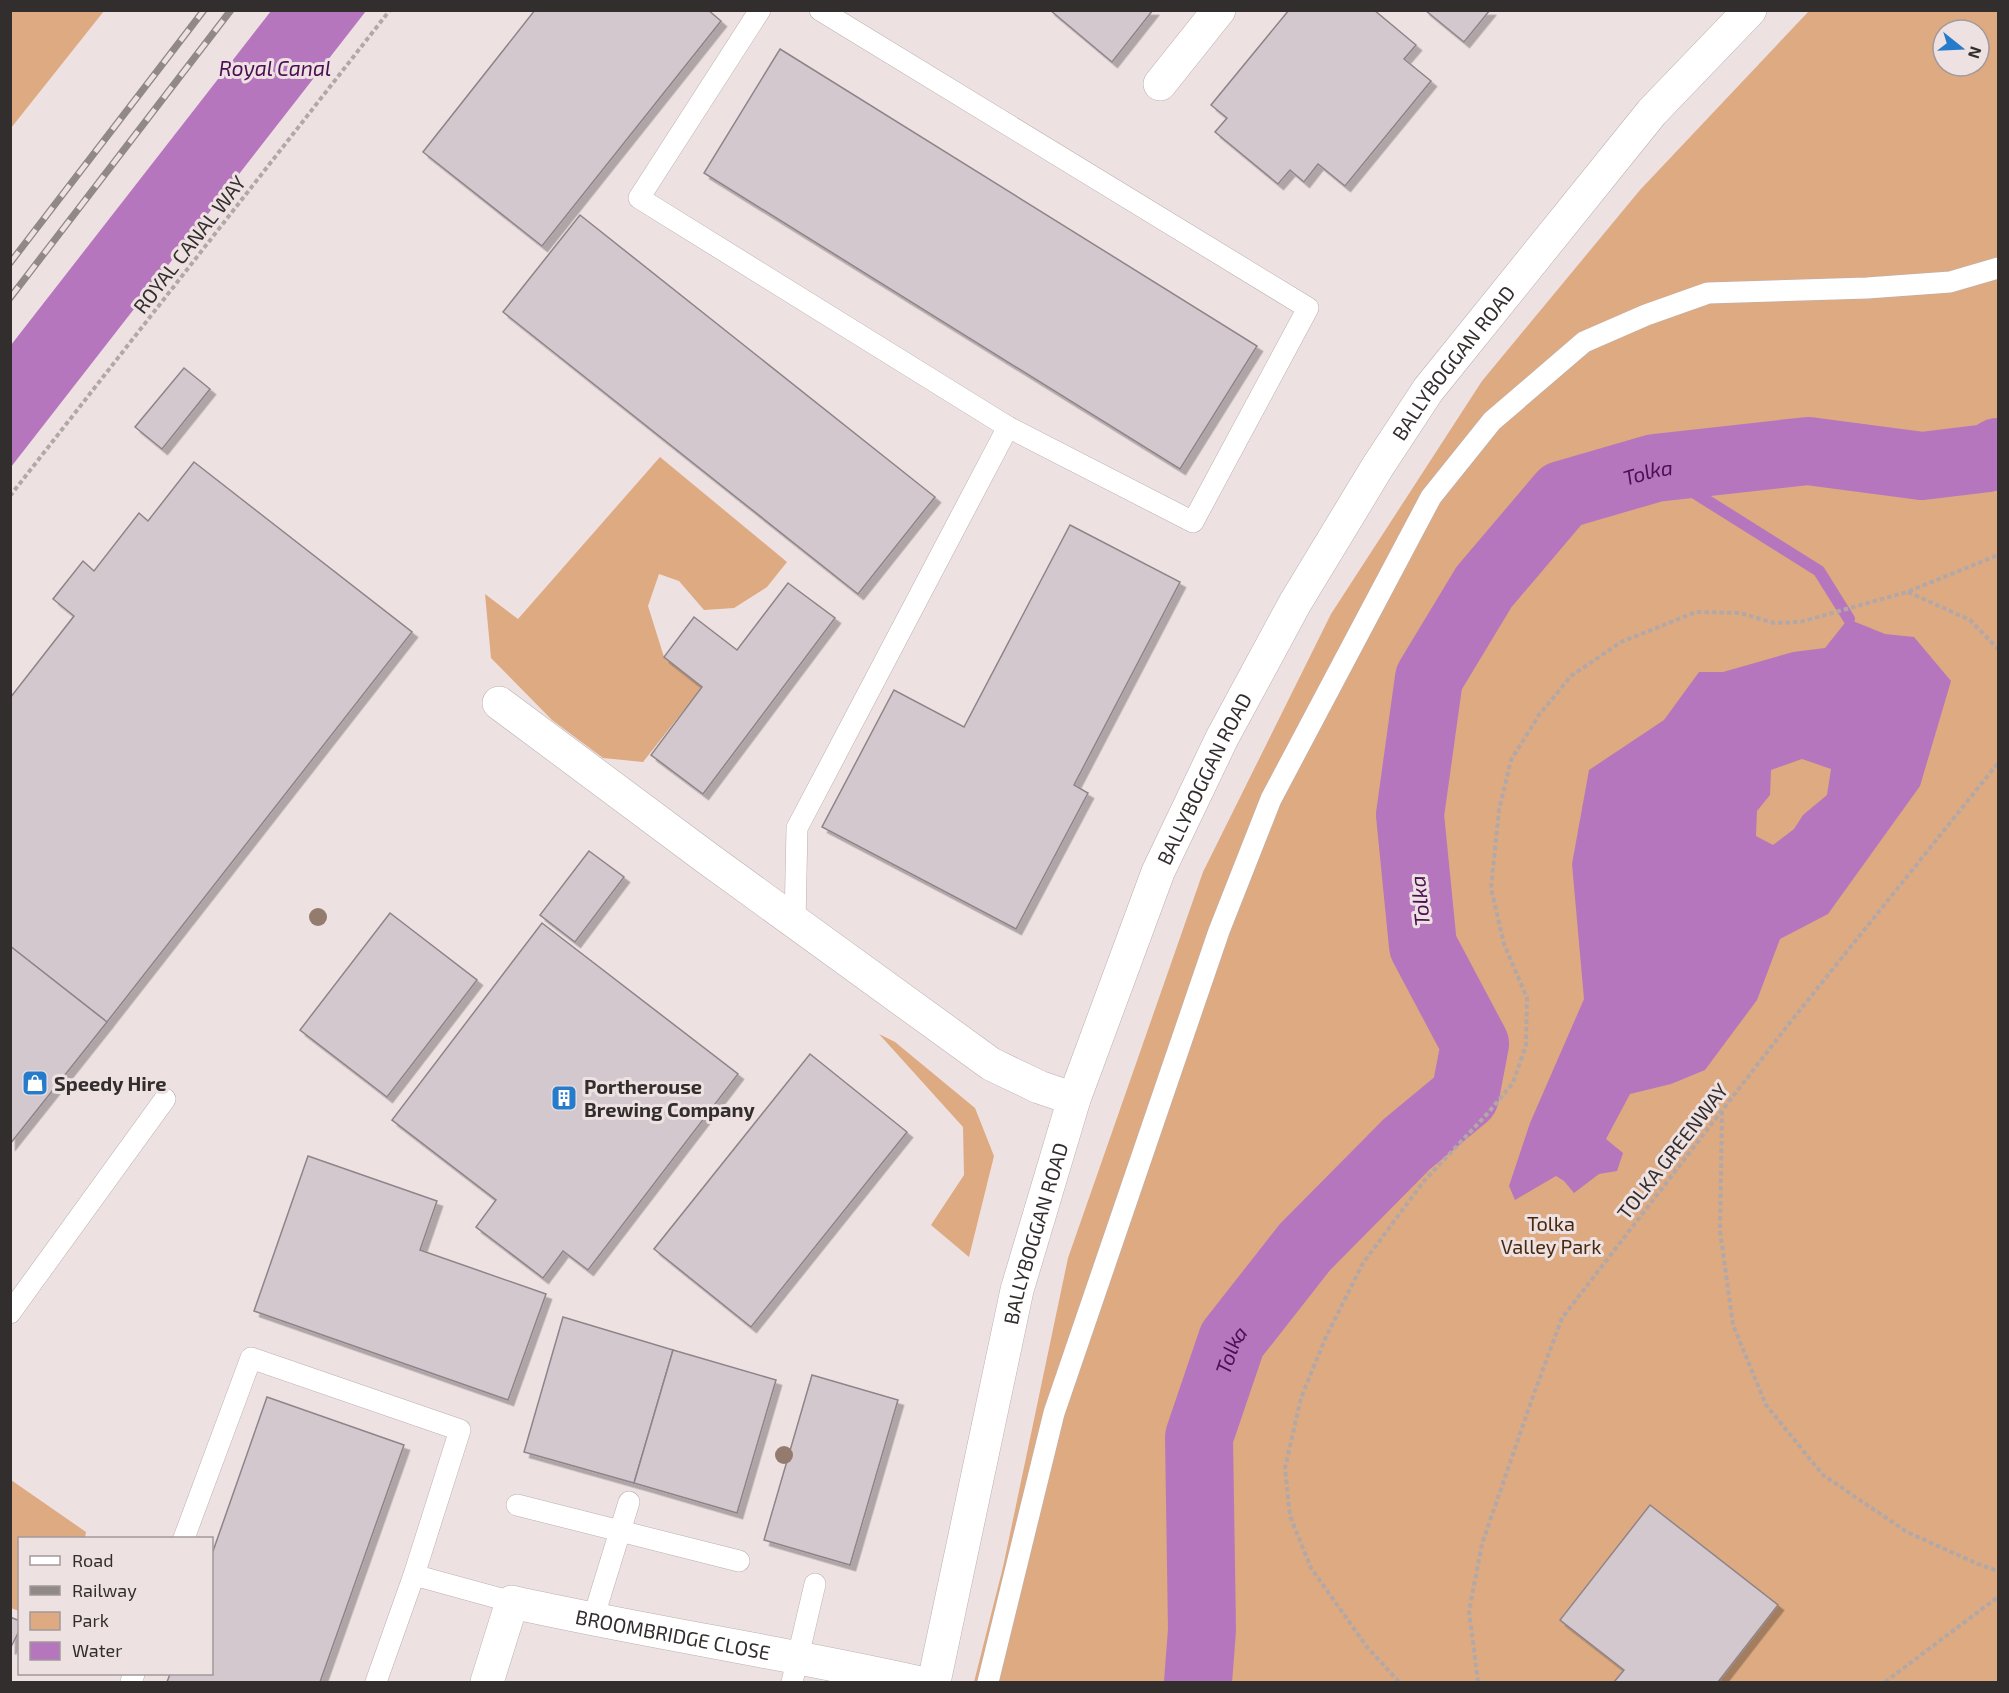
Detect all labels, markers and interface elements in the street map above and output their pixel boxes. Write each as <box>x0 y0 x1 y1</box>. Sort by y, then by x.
north arrow <box>1931 18 1991 78</box>
text: N <box>1965 44 1987 61</box>
water label: Royal Canal <box>219 55 331 81</box>
street label: ROYAL CANAL WAY <box>128 170 251 318</box>
street label: BALLYBOGGAN ROAD <box>1386 280 1520 444</box>
water label: Tolka <box>1620 454 1674 489</box>
street label: BALLYBOGGAN ROAD <box>1151 689 1256 868</box>
water label: Tolka <box>1404 874 1434 928</box>
shop icon: Speedy Hire <box>20 1068 50 1098</box>
place label: Speedy Hire <box>54 1071 166 1096</box>
place label: Portherouse Brewing Company <box>584 1074 755 1122</box>
street label: TOLKA GREENWAY <box>1611 1078 1733 1224</box>
building icon: Portherouse Brewing Company <box>549 1083 579 1113</box>
street label: BALLYBOGGAN ROAD <box>998 1140 1072 1327</box>
park label: Tolka Valley Park <box>1501 1211 1601 1258</box>
water label: Tolka <box>1209 1320 1252 1377</box>
legend <box>18 1537 213 1675</box>
text: Road <box>72 1549 113 1571</box>
text: Railway <box>72 1579 137 1601</box>
street label: BROOMBRIDGE CLOSE <box>573 1604 772 1664</box>
text: Park <box>72 1609 109 1631</box>
text: Water <box>72 1639 122 1661</box>

